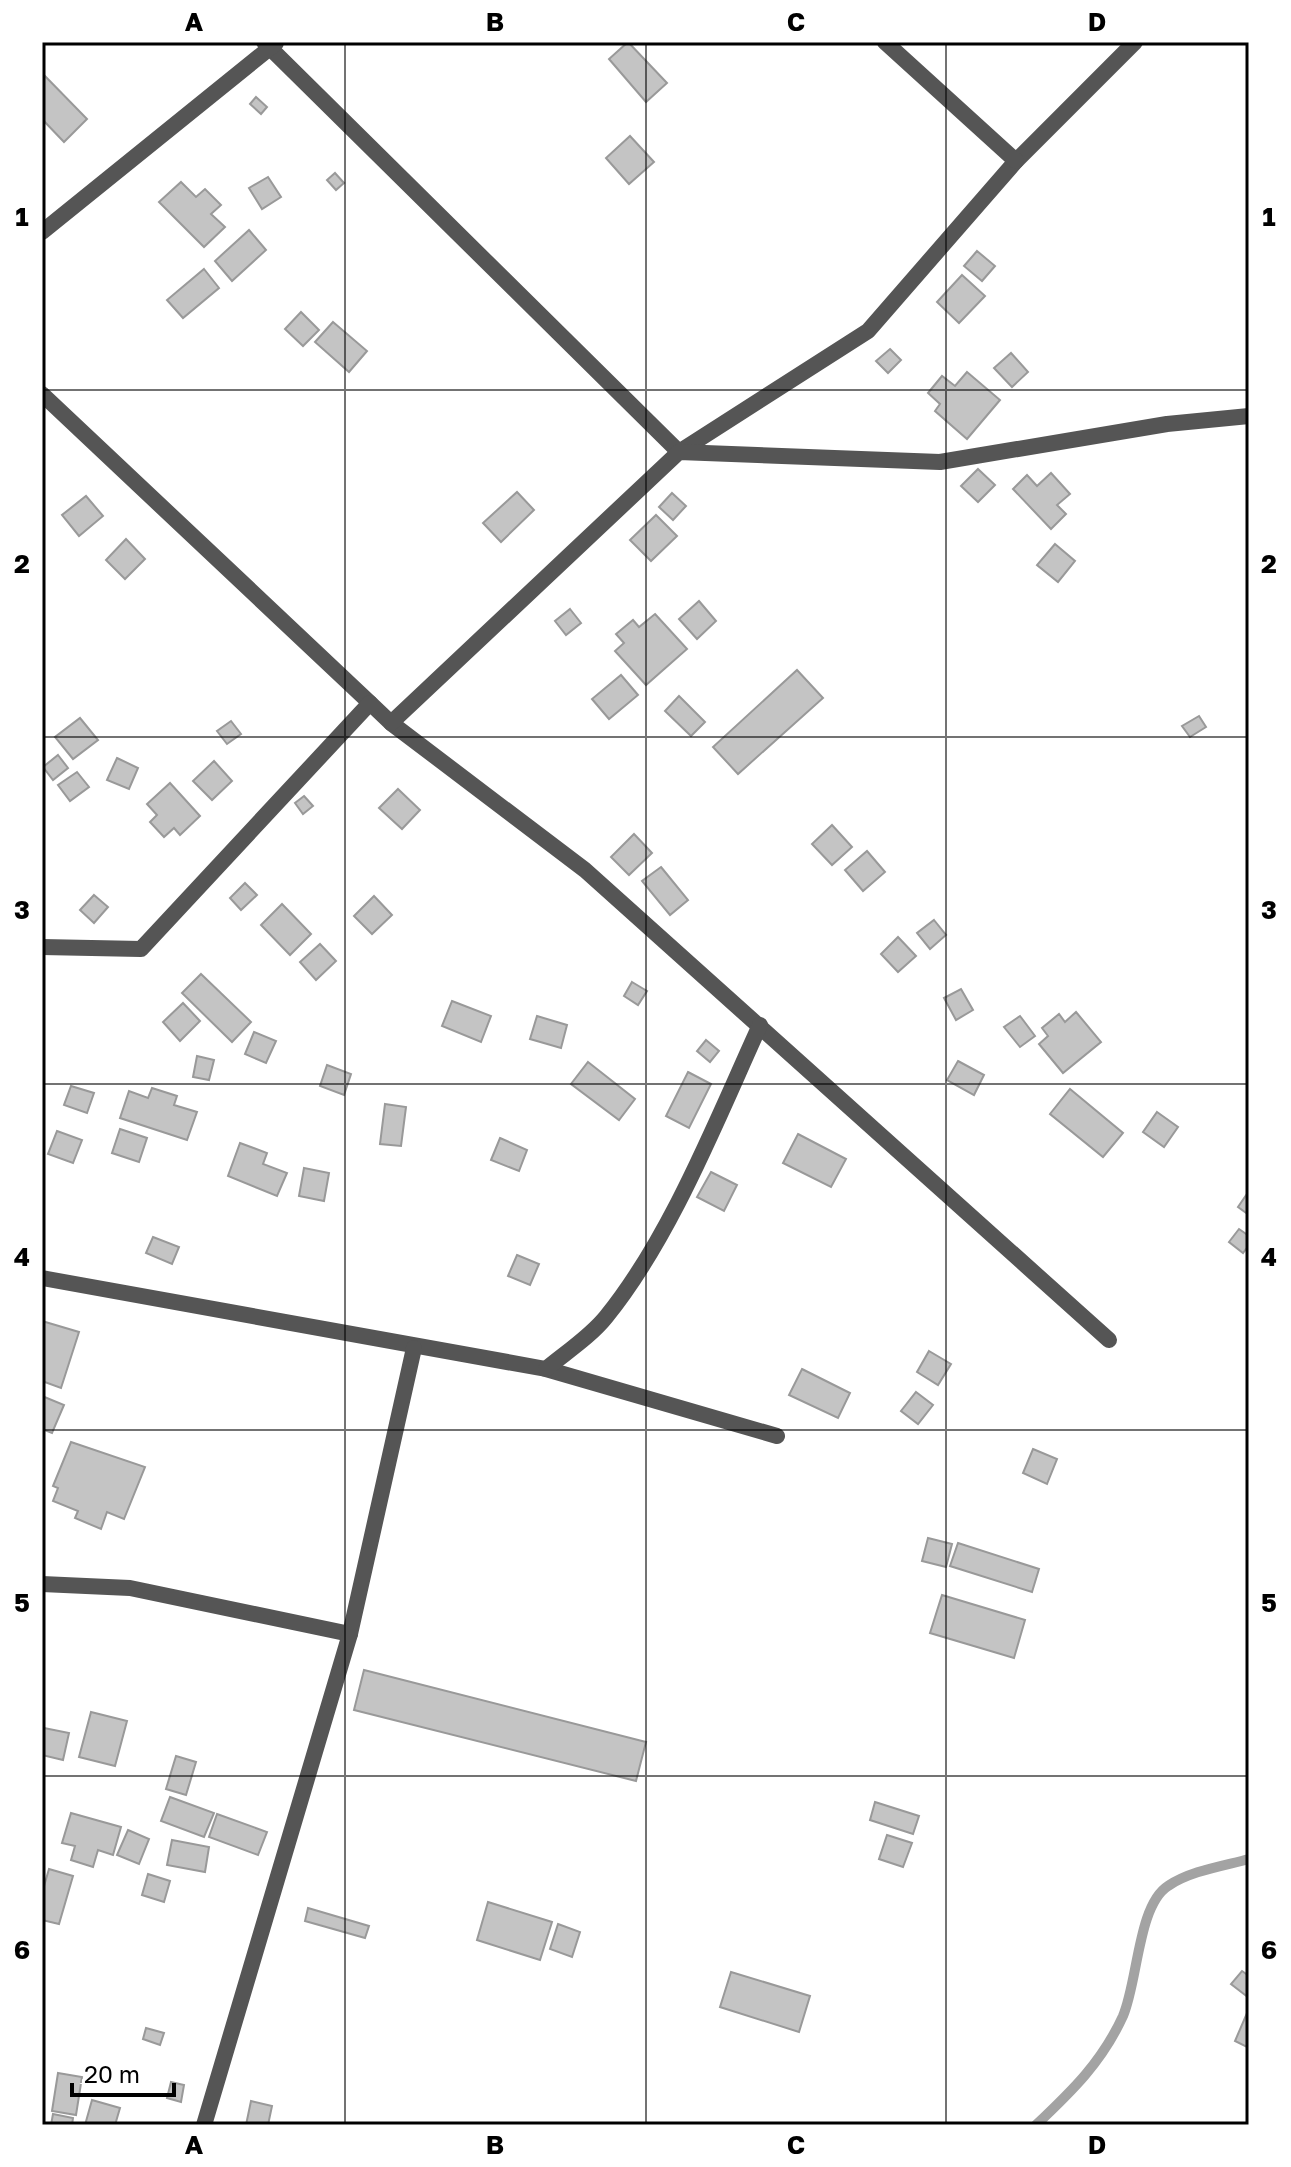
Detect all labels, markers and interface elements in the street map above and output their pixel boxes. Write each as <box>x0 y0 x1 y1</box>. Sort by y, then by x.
text: A <box>185 6 204 37</box>
text: B <box>486 6 504 37</box>
text: C <box>787 6 805 37</box>
text: D <box>1088 6 1106 37</box>
text: 1 <box>15 201 29 232</box>
text: 1 <box>1262 201 1276 232</box>
text: 2 <box>14 548 30 579</box>
text: 2 <box>1261 548 1277 579</box>
text: 3 <box>14 894 30 925</box>
text: 3 <box>1261 894 1277 925</box>
text: 4 <box>14 1241 30 1272</box>
text: 4 <box>1261 1241 1277 1272</box>
text: 5 <box>14 1587 30 1618</box>
text: 5 <box>1261 1587 1277 1618</box>
text: 6 <box>14 1934 30 1965</box>
text: 6 <box>1261 1934 1277 1965</box>
scale bar <box>72 2047 174 2097</box>
text: 20 m <box>84 2059 140 2088</box>
text: A <box>185 2129 204 2160</box>
text: B <box>486 2129 504 2160</box>
text: C <box>787 2129 805 2160</box>
text: D <box>1088 2129 1106 2160</box>

